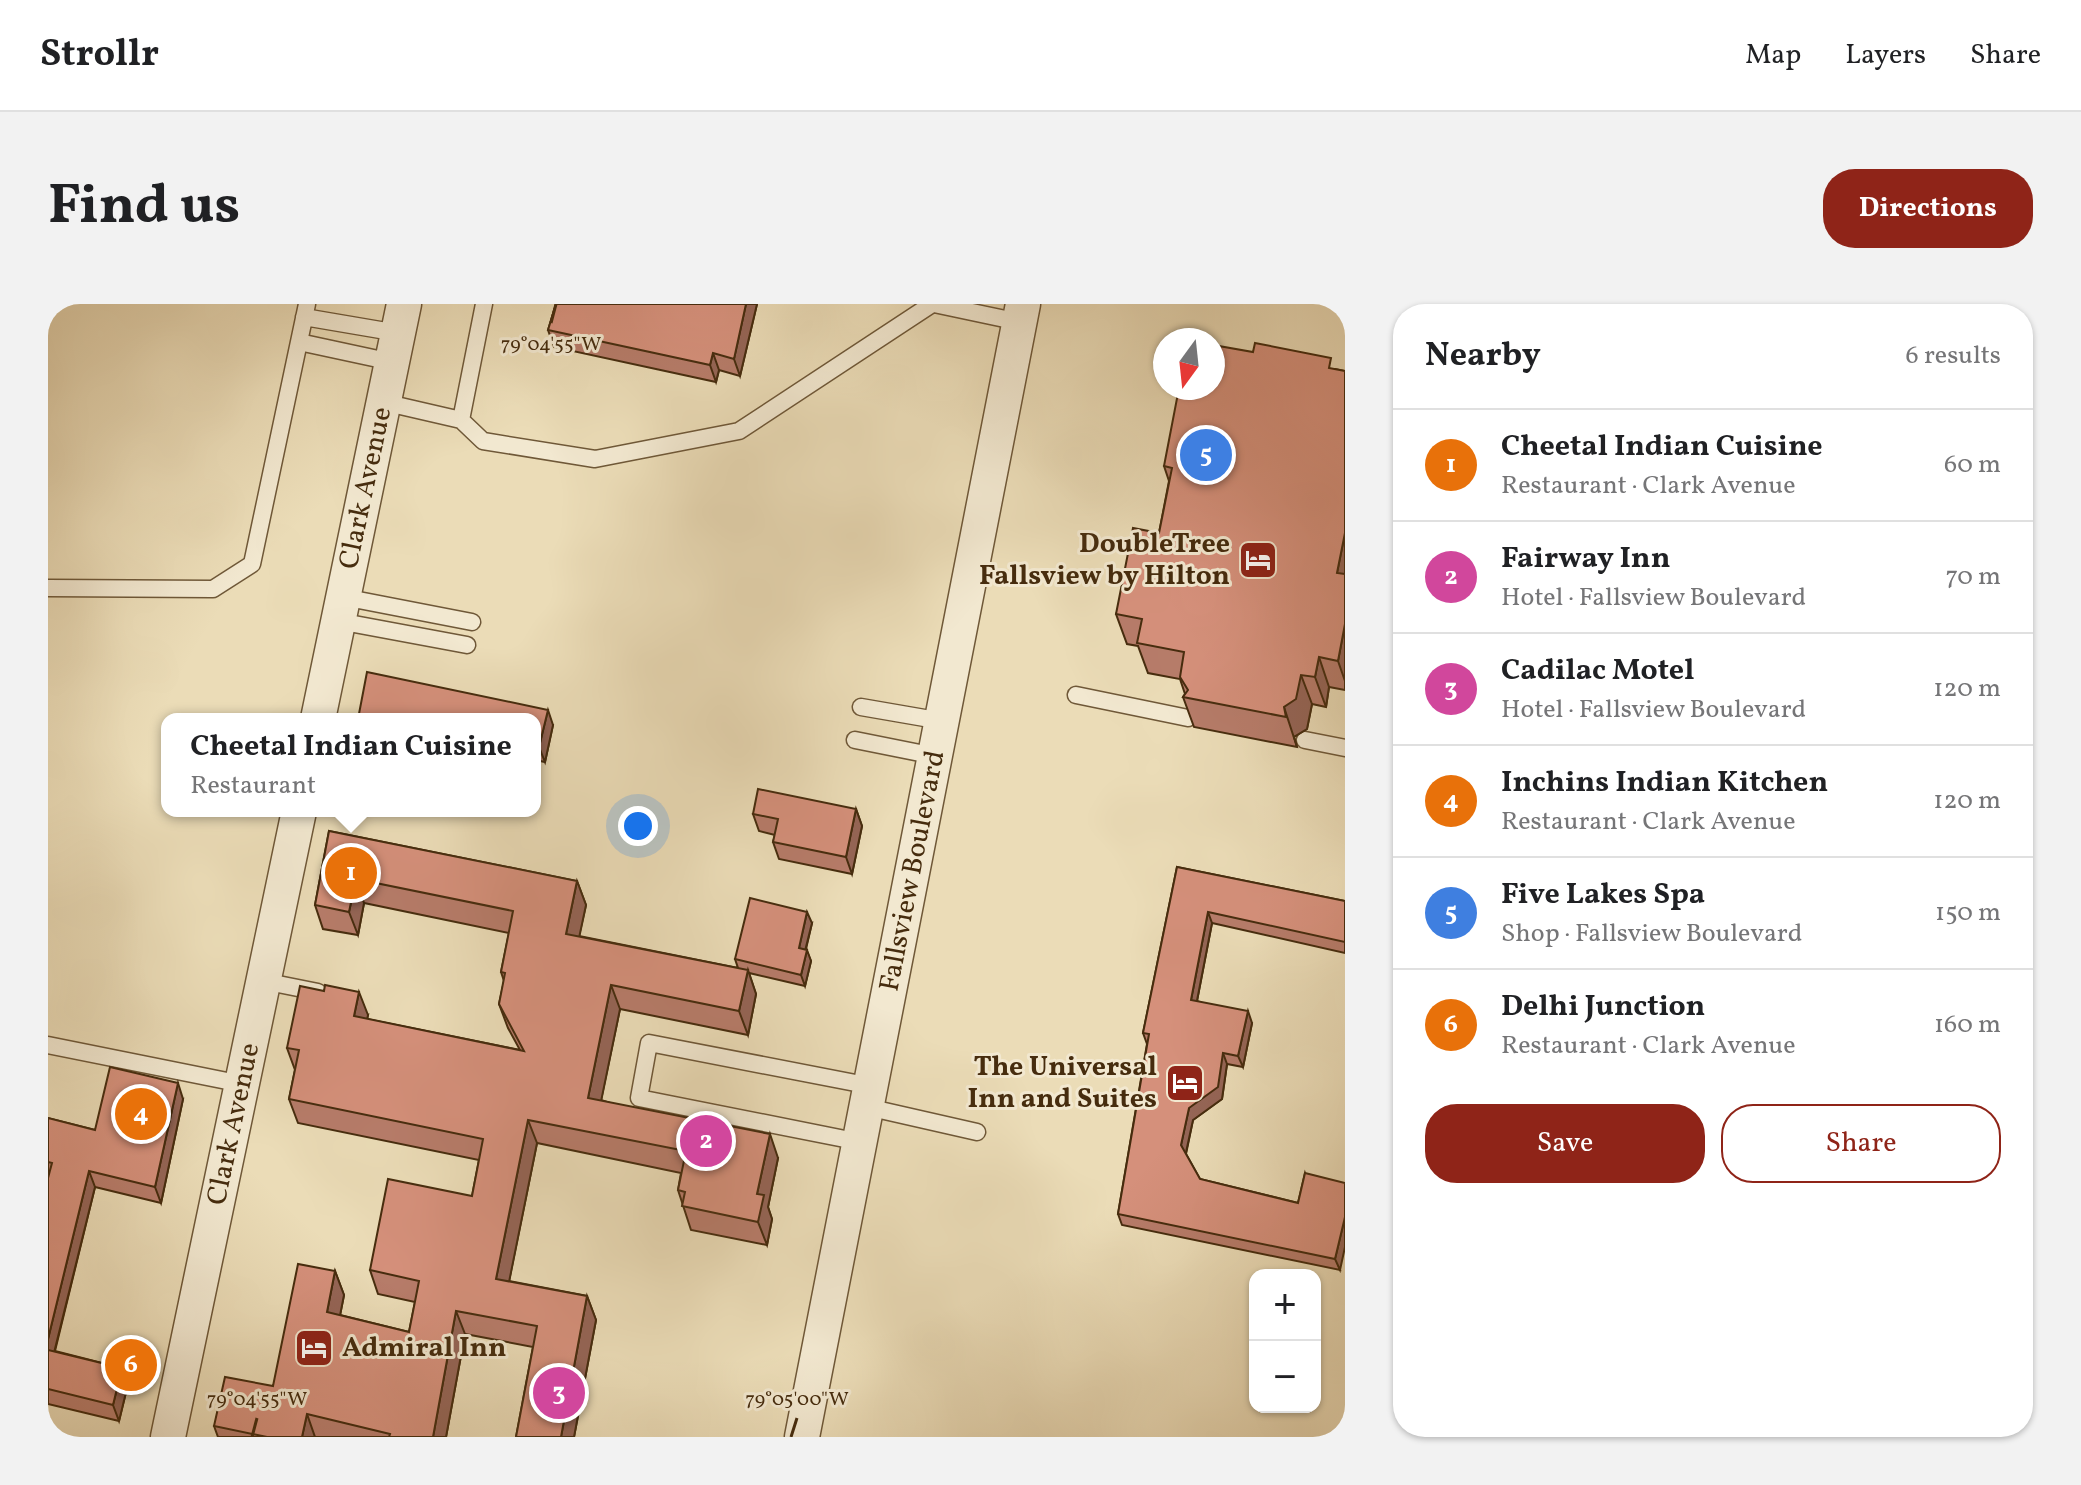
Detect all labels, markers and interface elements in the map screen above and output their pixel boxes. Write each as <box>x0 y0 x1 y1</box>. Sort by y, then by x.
text: Strollr <box>40 29 159 82</box>
text: Map <box>1745 36 1801 75</box>
text: Layers <box>1845 36 1926 75</box>
text: Share <box>1970 36 2041 75</box>
text: Find us <box>48 169 240 247</box>
button: Directions <box>1823 169 2033 248</box>
north arrow <box>1153 328 1225 400</box>
text: 79°04'55"W <box>501 331 601 359</box>
text: Nearby <box>1425 333 1541 380</box>
text: 6 results <box>1906 338 2001 374</box>
street label: Clark Avenue <box>330 403 402 573</box>
pin: 5 <box>1180 425 1232 485</box>
text: Cheetal Indian Cuisine <box>1501 426 1823 468</box>
text: 1 <box>1446 447 1456 483</box>
text: 60 m <box>1944 447 2001 483</box>
text: Restaurant · Clark Avenue <box>1501 468 1795 504</box>
place label: DoubleTree Fallsview by Hilton <box>979 525 1230 596</box>
text: Fairway Inn <box>1501 538 1670 580</box>
hotel icon: DoubleTree Fallsview by Hilton <box>1237 539 1279 581</box>
text: 2 <box>1444 559 1458 595</box>
text: 70 m <box>1946 559 2001 595</box>
text: Hotel · Fallsview Boulevard <box>1501 580 1806 616</box>
text: Cadilac Motel <box>1501 650 1694 692</box>
text: 3 <box>1444 671 1458 707</box>
text: 120 m <box>1933 671 2001 707</box>
text: Hotel · Fallsview Boulevard <box>1501 692 1806 728</box>
popup <box>161 713 541 817</box>
text: Cheetal Indian Cuisine <box>190 726 512 768</box>
street label: Fallsview Boulevard <box>871 747 955 995</box>
text: Inchins Indian Kitchen <box>1501 762 1828 804</box>
text: Restaurant <box>190 768 316 804</box>
text: 4 <box>1443 783 1459 819</box>
text: 120 m <box>1933 783 2001 819</box>
text: Restaurant · Clark Avenue <box>1501 804 1795 840</box>
your location <box>618 806 658 846</box>
pin: 1 <box>325 843 377 903</box>
text: Five Lakes Spa <box>1501 874 1705 916</box>
text: 5 <box>1445 895 1457 931</box>
text: 150 m <box>1935 895 2001 931</box>
text: Shop · Fallsview Boulevard <box>1501 916 1802 952</box>
text: Delhi Junction <box>1501 986 1705 1028</box>
text: 6 <box>1444 1007 1458 1043</box>
text: 160 m <box>1934 1007 2001 1043</box>
text: Restaurant · Clark Avenue <box>1501 1028 1795 1064</box>
street label: Clark Avenue <box>198 1039 270 1209</box>
place label: The Universal Inn and Suites <box>968 1048 1157 1119</box>
hotel icon: The Universal Inn and Suites <box>1164 1062 1206 1104</box>
pin: 4 <box>115 1084 167 1144</box>
button: Save <box>1425 1104 1705 1183</box>
button: Share <box>1721 1104 2001 1183</box>
pin: 2 <box>680 1111 732 1171</box>
map controls <box>1249 1269 1321 1413</box>
button: + <box>1249 1269 1321 1341</box>
hotel icon: Admiral Inn <box>293 1327 335 1369</box>
place label: Admiral Inn <box>342 1329 507 1368</box>
pin: 6 <box>105 1335 157 1395</box>
button: − <box>1249 1341 1321 1413</box>
pin: 3 <box>533 1363 585 1423</box>
text: 79°04'55"W <box>207 1386 307 1414</box>
text: 79°05'00"W <box>745 1386 849 1414</box>

